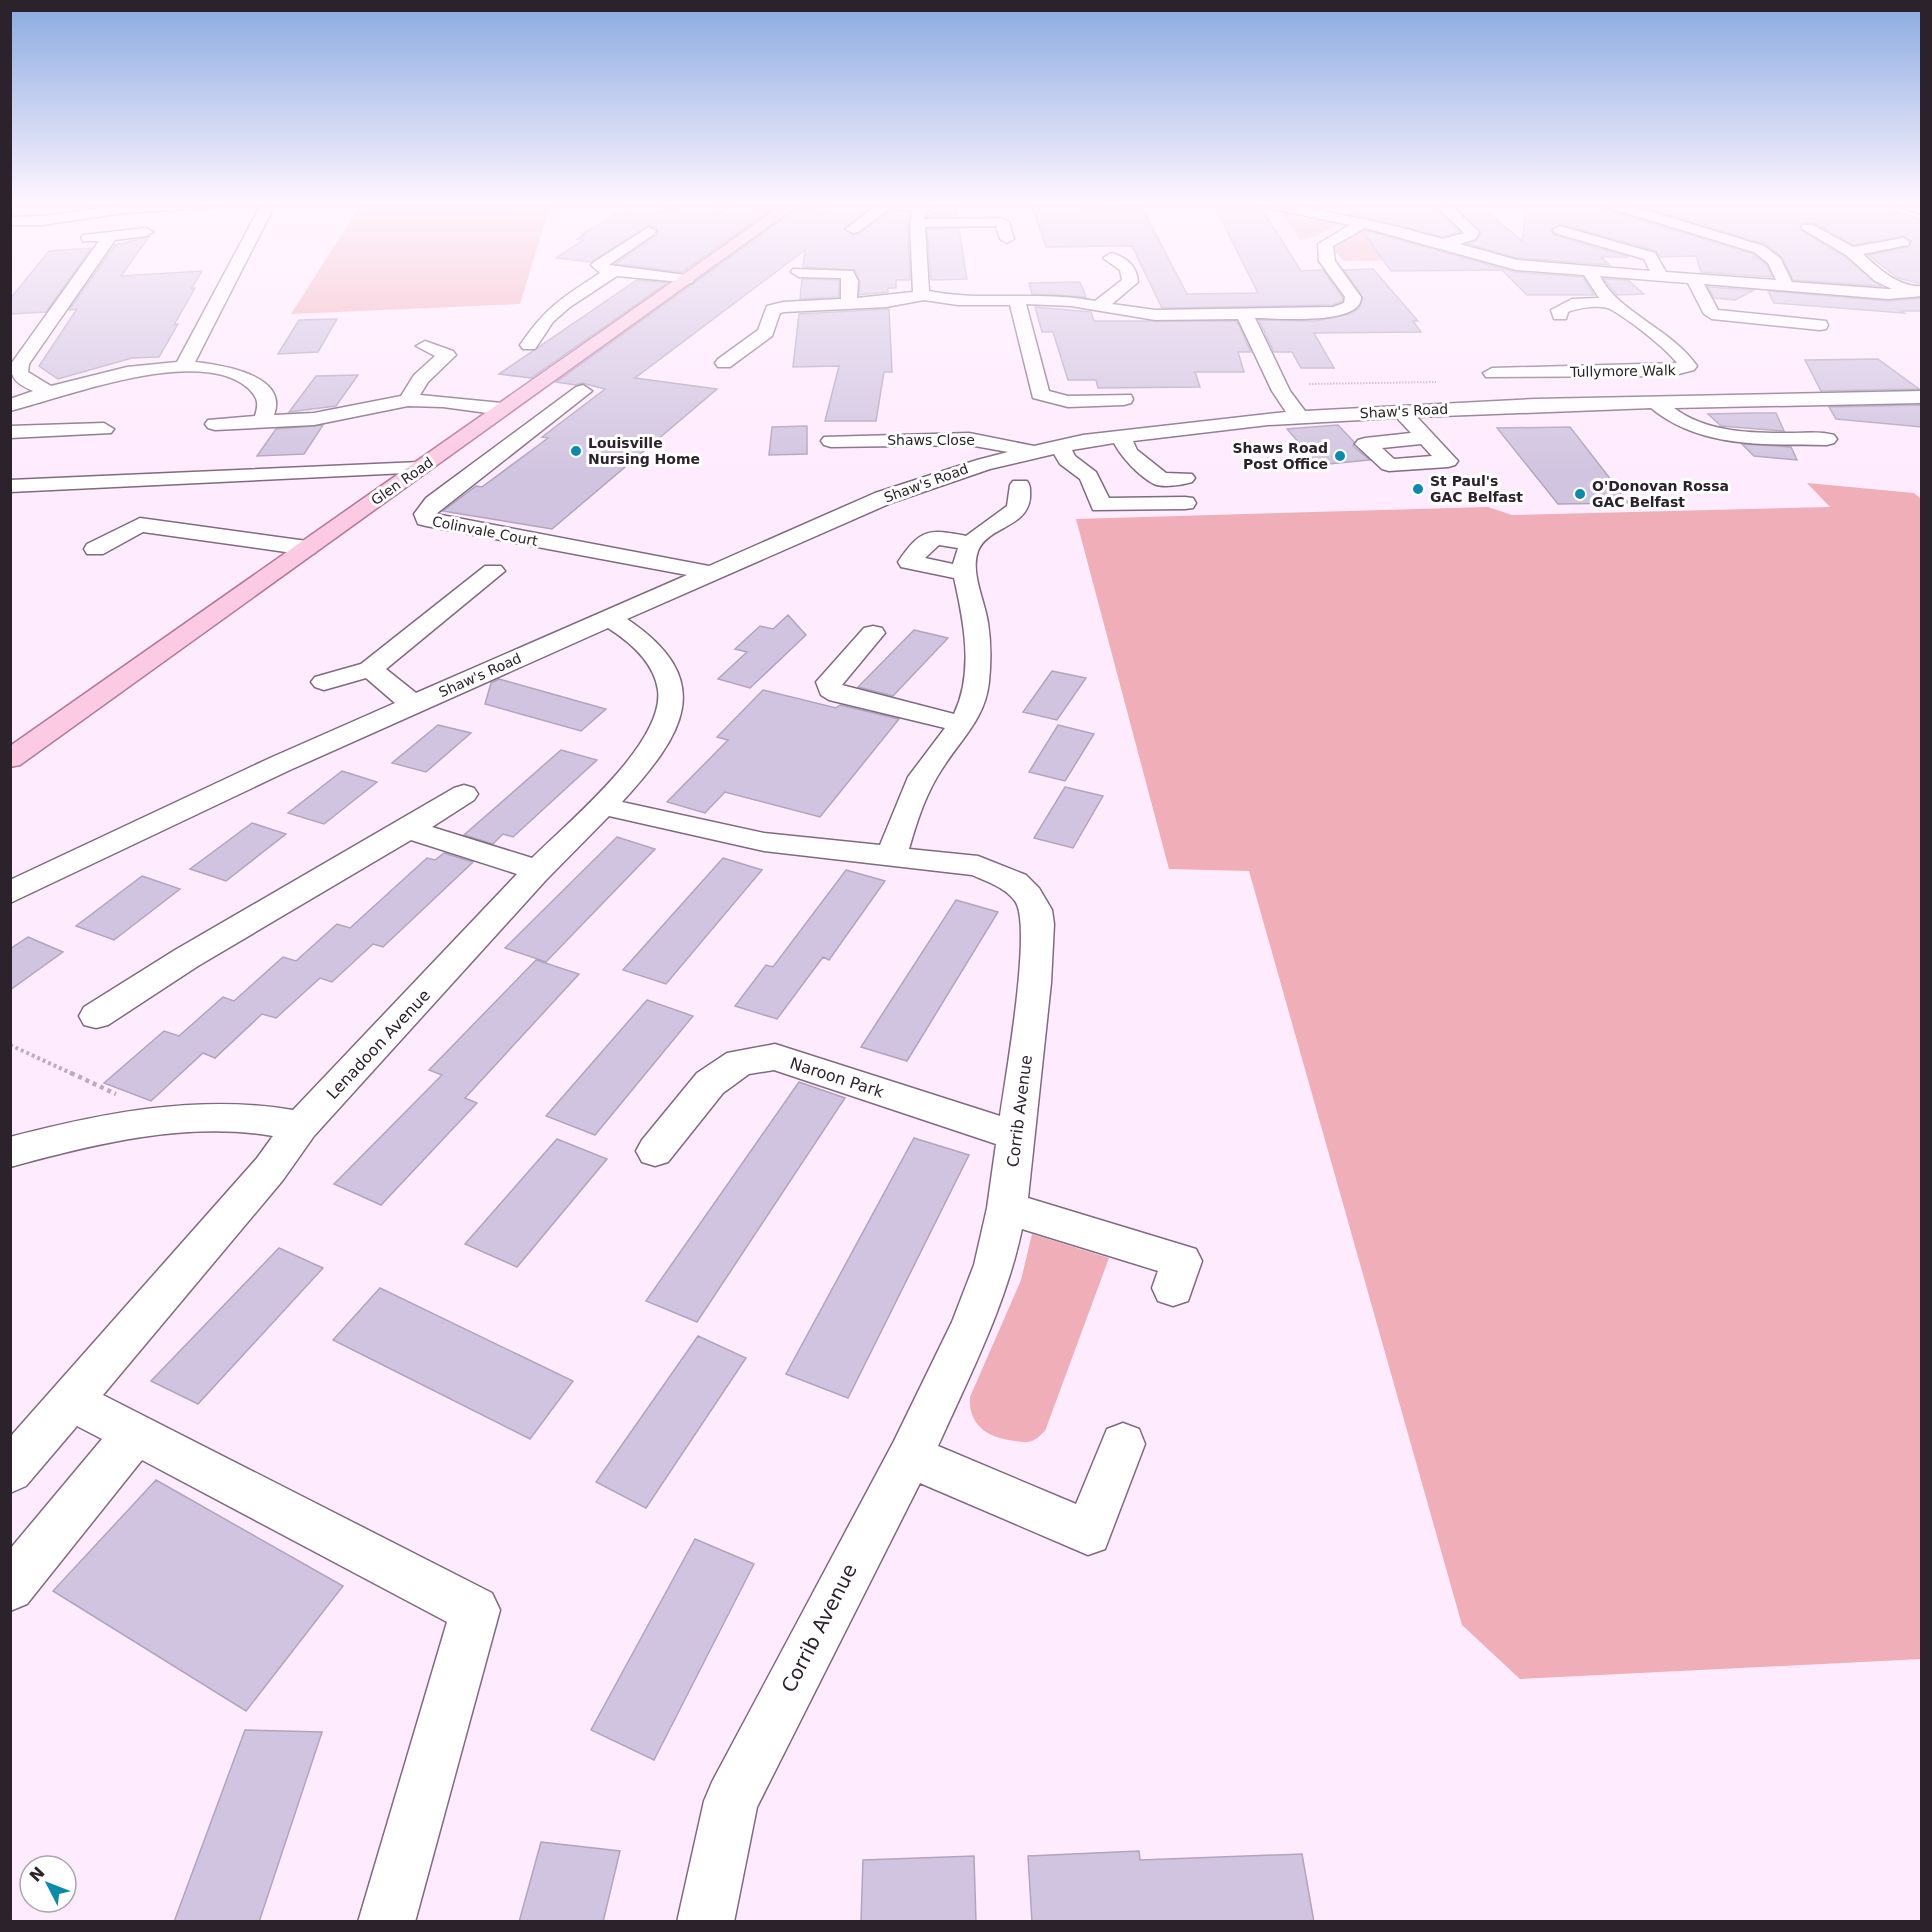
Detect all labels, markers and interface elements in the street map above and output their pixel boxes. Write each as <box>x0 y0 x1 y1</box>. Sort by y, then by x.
street label: Tullymore Walk <box>1569 362 1677 380</box>
street label: Shaw's Road <box>1359 401 1449 421</box>
street label: Shaws Close <box>887 432 975 448</box>
place label: Louisville Nursing Home <box>588 435 700 467</box>
place label: Shaws Road Post Office <box>1232 440 1328 472</box>
marker: Louisville Nursing Home <box>569 444 583 458</box>
marker: Shaws Road Post Office <box>1333 449 1347 463</box>
street label: Glen Road <box>368 454 436 508</box>
street label: Shaw's Road <box>882 460 970 506</box>
place label: St Paul's GAC Belfast <box>1430 473 1523 505</box>
place label: O'Donovan Rossa GAC Belfast <box>1592 478 1729 510</box>
marker: St Paul's GAC Belfast <box>1411 482 1425 496</box>
marker: O'Donovan Rossa GAC Belfast <box>1573 487 1587 501</box>
street label: Colinvale Court <box>431 513 540 549</box>
street label: Shaw's Road <box>436 650 524 700</box>
street label: Lenadoon Avenue <box>323 986 434 1103</box>
street label: Naroon Park <box>788 1053 887 1102</box>
street label: Corrib Avenue <box>1003 1054 1036 1168</box>
street label: Corrib Avenue <box>776 1560 862 1696</box>
north arrow <box>18 1854 78 1914</box>
text: N <box>26 1863 49 1886</box>

